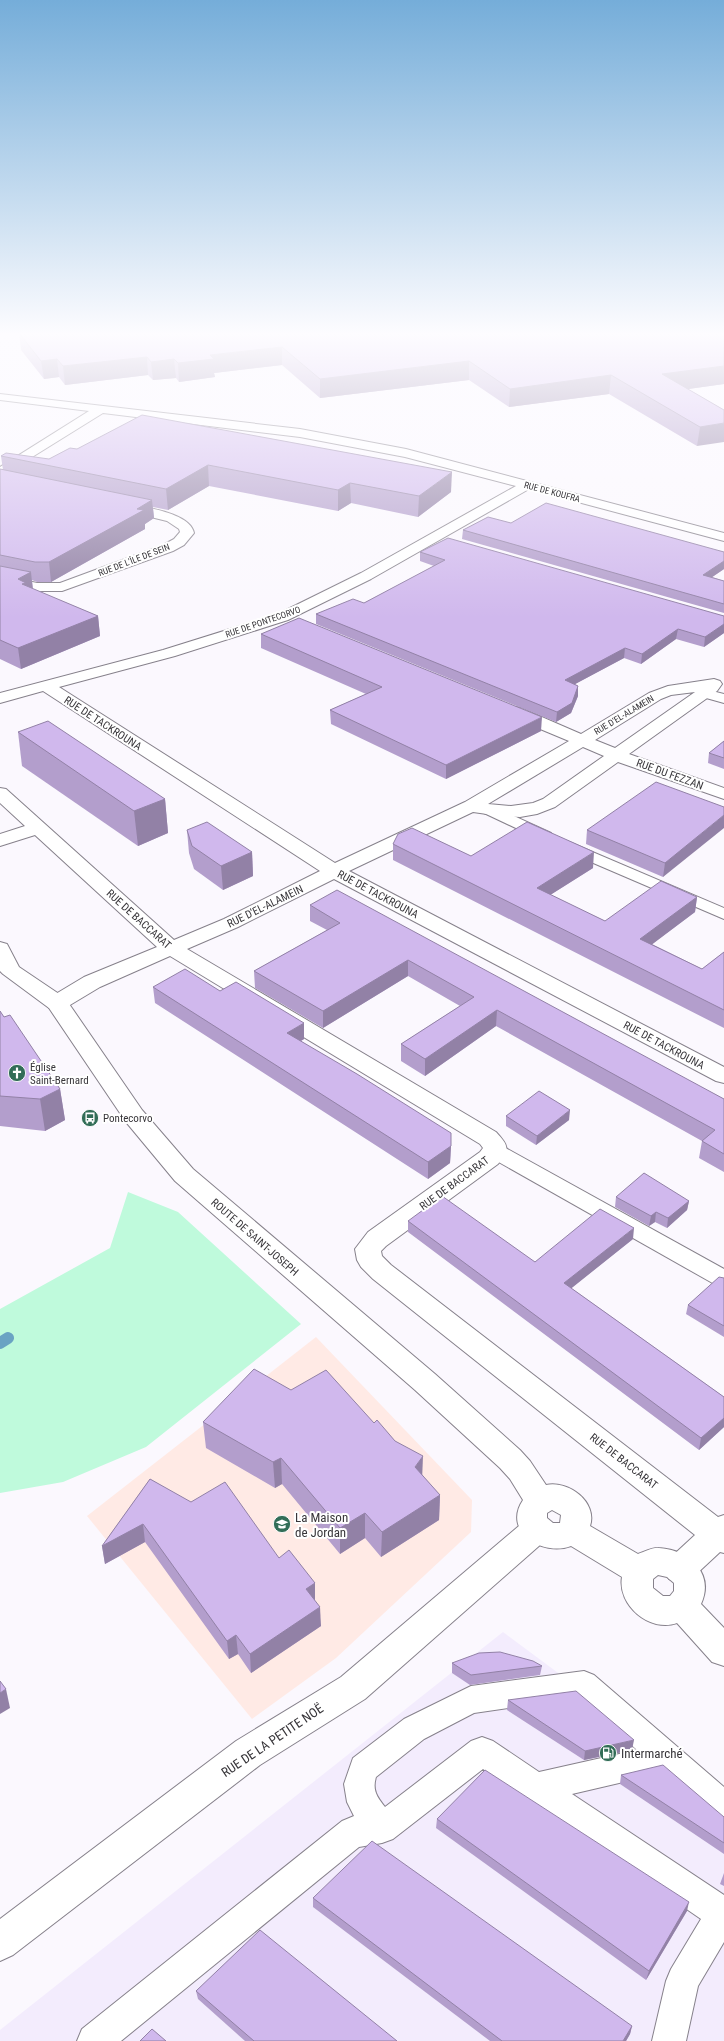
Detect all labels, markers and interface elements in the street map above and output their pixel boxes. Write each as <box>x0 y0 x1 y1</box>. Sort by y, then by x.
street label: RUE DE KOUFRA <box>523 480 581 504</box>
street label: RUE DE L'ÎLE DE SEIN <box>97 541 171 578</box>
street label: RUE DE PONTECORVO <box>224 604 302 640</box>
street label: RUE D'EL-ALAMEIN <box>592 693 656 737</box>
street label: RUE DE TACKROUNA <box>62 694 144 754</box>
street label: RUE DU FEZZAN <box>634 756 705 793</box>
street label: RUE DE TACKROUNA <box>335 868 421 922</box>
street label: RUE D'EL-ALAMEIN <box>225 882 305 930</box>
street label: RUE DE BACCARAT <box>104 887 174 952</box>
street label: RUE DE TACKROUNA <box>621 1019 707 1073</box>
place label: Église Saint-Bernard <box>30 1061 89 1087</box>
church icon: Église Saint-Bernard <box>7 1063 27 1083</box>
bus stop icon: Pontecorvo <box>80 1108 100 1128</box>
place label: Pontecorvo <box>103 1112 153 1125</box>
street label: RUE DE BACCARAT <box>417 1154 492 1213</box>
street label: ROUTE DE SAINT-JOSEPH <box>208 1196 301 1279</box>
street label: RUE DE BACCARAT <box>587 1431 660 1492</box>
place label: La Maison de Jordan <box>295 1510 348 1540</box>
school or university icon: La Maison de Jordan <box>272 1514 292 1534</box>
street label: RUE DE LA PETITE NOË <box>219 1701 326 1780</box>
fuel station icon: Intermarché <box>598 1743 618 1763</box>
place label: Intermarché <box>621 1746 683 1761</box>

